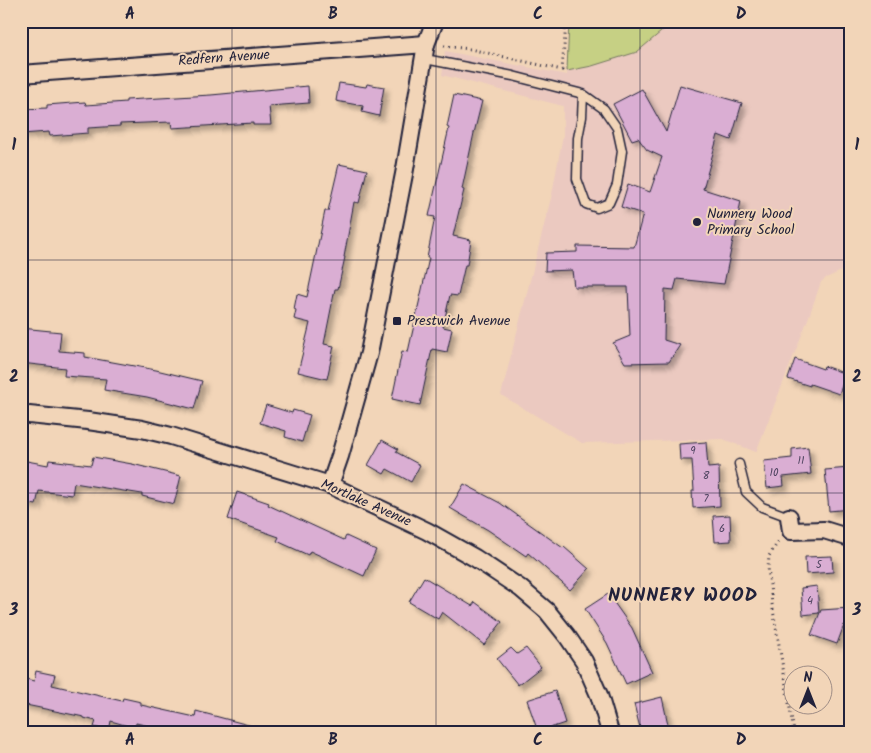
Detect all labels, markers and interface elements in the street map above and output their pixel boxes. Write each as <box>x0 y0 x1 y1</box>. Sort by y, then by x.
text: A <box>125 2 135 27</box>
text: B <box>328 2 338 27</box>
text: C <box>533 2 543 27</box>
text: D <box>736 2 747 27</box>
street label: Redfern Avenue <box>177 44 271 72</box>
text: 1 <box>12 133 17 158</box>
text: 1 <box>855 133 860 158</box>
place label: Nunnery Wood Primary School <box>707 203 795 241</box>
marker: Nunnery Wood Primary School <box>691 216 703 228</box>
place label: Prestwich Avenue <box>407 310 511 332</box>
marker: Prestwich Avenue <box>391 315 403 327</box>
text: 2 <box>9 365 19 390</box>
text: 2 <box>852 365 862 390</box>
house number: 9 <box>690 442 696 460</box>
house number: 11 <box>798 452 804 470</box>
house number: 10 <box>770 464 779 482</box>
house number: 8 <box>703 467 710 485</box>
street label: Mortlake Avenue <box>317 473 415 533</box>
house number: 7 <box>703 490 709 508</box>
house number: 6 <box>719 520 725 538</box>
house number: 5 <box>816 556 823 574</box>
district label: NUNNERY WOOD <box>608 581 758 611</box>
house number: 4 <box>807 592 813 610</box>
text: 3 <box>9 598 19 623</box>
text: 3 <box>852 598 862 623</box>
north arrow <box>784 666 834 716</box>
text: N <box>804 667 813 689</box>
text: A <box>125 728 135 753</box>
text: B <box>328 728 338 753</box>
text: C <box>533 728 543 753</box>
text: D <box>736 728 747 753</box>

